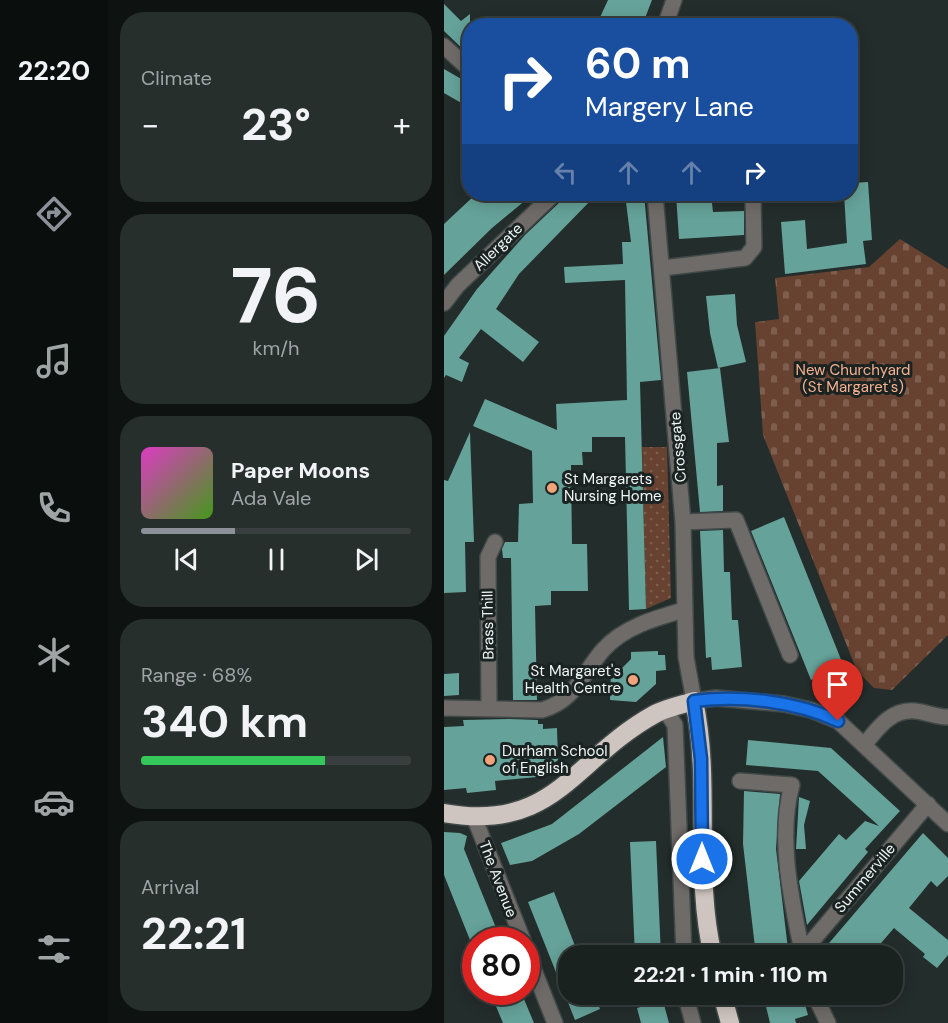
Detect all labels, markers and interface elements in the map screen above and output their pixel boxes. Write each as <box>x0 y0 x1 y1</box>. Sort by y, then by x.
text: 60 m <box>585 36 691 91</box>
icon: right <box>486 42 564 120</box>
text: 22:20 <box>18 53 90 88</box>
text: Climate <box>141 65 212 91</box>
text: Margery Lane <box>585 89 754 124</box>
text: 23° <box>241 95 311 154</box>
text: − <box>141 103 159 146</box>
text: + <box>393 103 411 146</box>
icon: left <box>549 156 582 189</box>
icon: ahead <box>612 156 645 189</box>
icon: ahead <box>675 156 708 189</box>
icon: right <box>738 156 771 189</box>
icon: directions <box>33 193 75 235</box>
street label: Allergate <box>469 219 527 275</box>
text: 76 <box>231 245 321 346</box>
text: km/h <box>252 335 300 361</box>
icon: music <box>33 340 75 382</box>
park label: New Churchyard (St Margaret's) <box>796 360 910 397</box>
street label: Crossgate <box>665 411 691 483</box>
text: Paper Moons <box>231 456 370 485</box>
place label: St Margarets Nursing Home <box>564 469 662 506</box>
marker: St Margarets Nursing Home <box>545 481 559 495</box>
text: Ada Vale <box>231 485 311 511</box>
icon: phone <box>33 487 75 529</box>
icon: previous <box>170 543 203 576</box>
icon: pause <box>260 543 293 576</box>
icon: next <box>350 543 383 576</box>
street label: Brass Thill <box>477 590 499 660</box>
icon: climate <box>33 634 75 676</box>
pin <box>812 659 863 721</box>
place label: St Margaret's Health Centre <box>525 661 621 698</box>
text: Range · 68% <box>141 662 252 688</box>
icon: arrive <box>821 668 854 701</box>
marker: St Margaret's Health Centre <box>626 673 640 687</box>
text: 340 km <box>141 692 308 751</box>
place label: Durham School of English <box>502 741 608 778</box>
marker: Durham School of English <box>483 753 497 767</box>
icon: car <box>33 781 75 823</box>
position arrow <box>670 827 734 891</box>
street label: The Avenue <box>474 838 522 920</box>
street label: Summerville <box>830 839 900 917</box>
text: Arrival <box>141 874 199 900</box>
text: 22:21 <box>141 904 247 963</box>
speed limit sign: 80 <box>462 927 540 1005</box>
icon: filters <box>33 928 75 970</box>
text: 22:21 · 1 min · 110 m <box>633 960 828 989</box>

